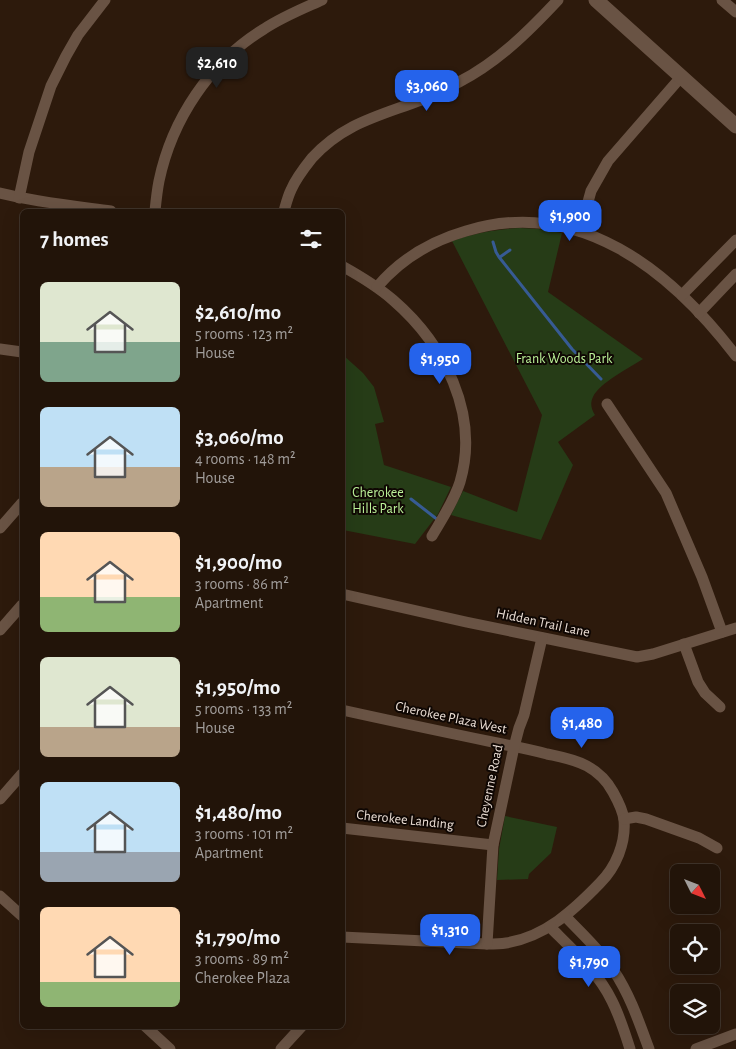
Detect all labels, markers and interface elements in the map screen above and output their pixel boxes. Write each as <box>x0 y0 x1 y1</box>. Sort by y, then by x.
pin: $2,610 <box>176 46 258 89</box>
text: $2,610 <box>197 55 237 71</box>
pin: $3,060 <box>386 70 468 112</box>
text: $3,060 <box>406 78 448 94</box>
pin: $1,900 <box>529 200 611 242</box>
text: $1,900 <box>549 208 591 224</box>
icon: filters <box>297 225 325 253</box>
text: 7 homes <box>40 229 109 250</box>
icon: home <box>80 302 140 362</box>
text: $2,610/mo <box>195 302 281 323</box>
text: 5 rooms · 123 m² <box>195 326 293 342</box>
pin: $1,950 <box>399 342 481 385</box>
text: House <box>195 345 235 361</box>
text: $1,950 <box>420 351 460 367</box>
park label: Frank Woods Park <box>516 352 613 366</box>
icon: home <box>80 427 140 487</box>
text: $3,060/mo <box>195 427 284 448</box>
text: 4 rooms · 148 m² <box>195 451 296 467</box>
text: House <box>195 470 235 486</box>
park label: Cherokee Hills Park <box>352 486 404 516</box>
icon: home <box>80 552 140 612</box>
text: $1,900/mo <box>195 552 282 573</box>
text: 3 rooms · 86 m² <box>195 576 289 592</box>
text: Apartment <box>195 595 263 611</box>
street label: Hidden Trail Lane <box>495 606 591 640</box>
icon: home <box>80 677 140 737</box>
text: $1,950/mo <box>195 677 280 698</box>
street label: Cherokee Plaza West <box>394 699 508 737</box>
text: 5 rooms · 133 m² <box>195 701 292 717</box>
pin: $1,480 <box>541 706 623 749</box>
text: $1,480 <box>562 715 602 731</box>
text: House <box>195 720 235 736</box>
street label: Cheyenne Road <box>474 743 506 829</box>
icon: home <box>80 802 140 862</box>
text: $1,480/mo <box>195 802 282 823</box>
street label: Cherokee Landing <box>356 808 455 832</box>
text: 3 rooms · 101 m² <box>195 826 293 842</box>
text: Apartment <box>195 845 263 861</box>
north arrow <box>670 864 720 914</box>
map controls <box>670 864 720 1034</box>
pin: $1,310 <box>409 914 491 956</box>
text: $1,310 <box>431 922 469 938</box>
button: locate <box>670 924 720 974</box>
icon: home <box>80 927 140 987</box>
text: $1,790/mo <box>195 927 280 948</box>
pin: $1,790 <box>548 946 630 988</box>
text: 3 rooms · 89 m² <box>195 951 289 967</box>
text: $1,790 <box>569 954 609 970</box>
text: Cherokee Plaza <box>195 970 290 986</box>
button: layers <box>670 984 720 1034</box>

